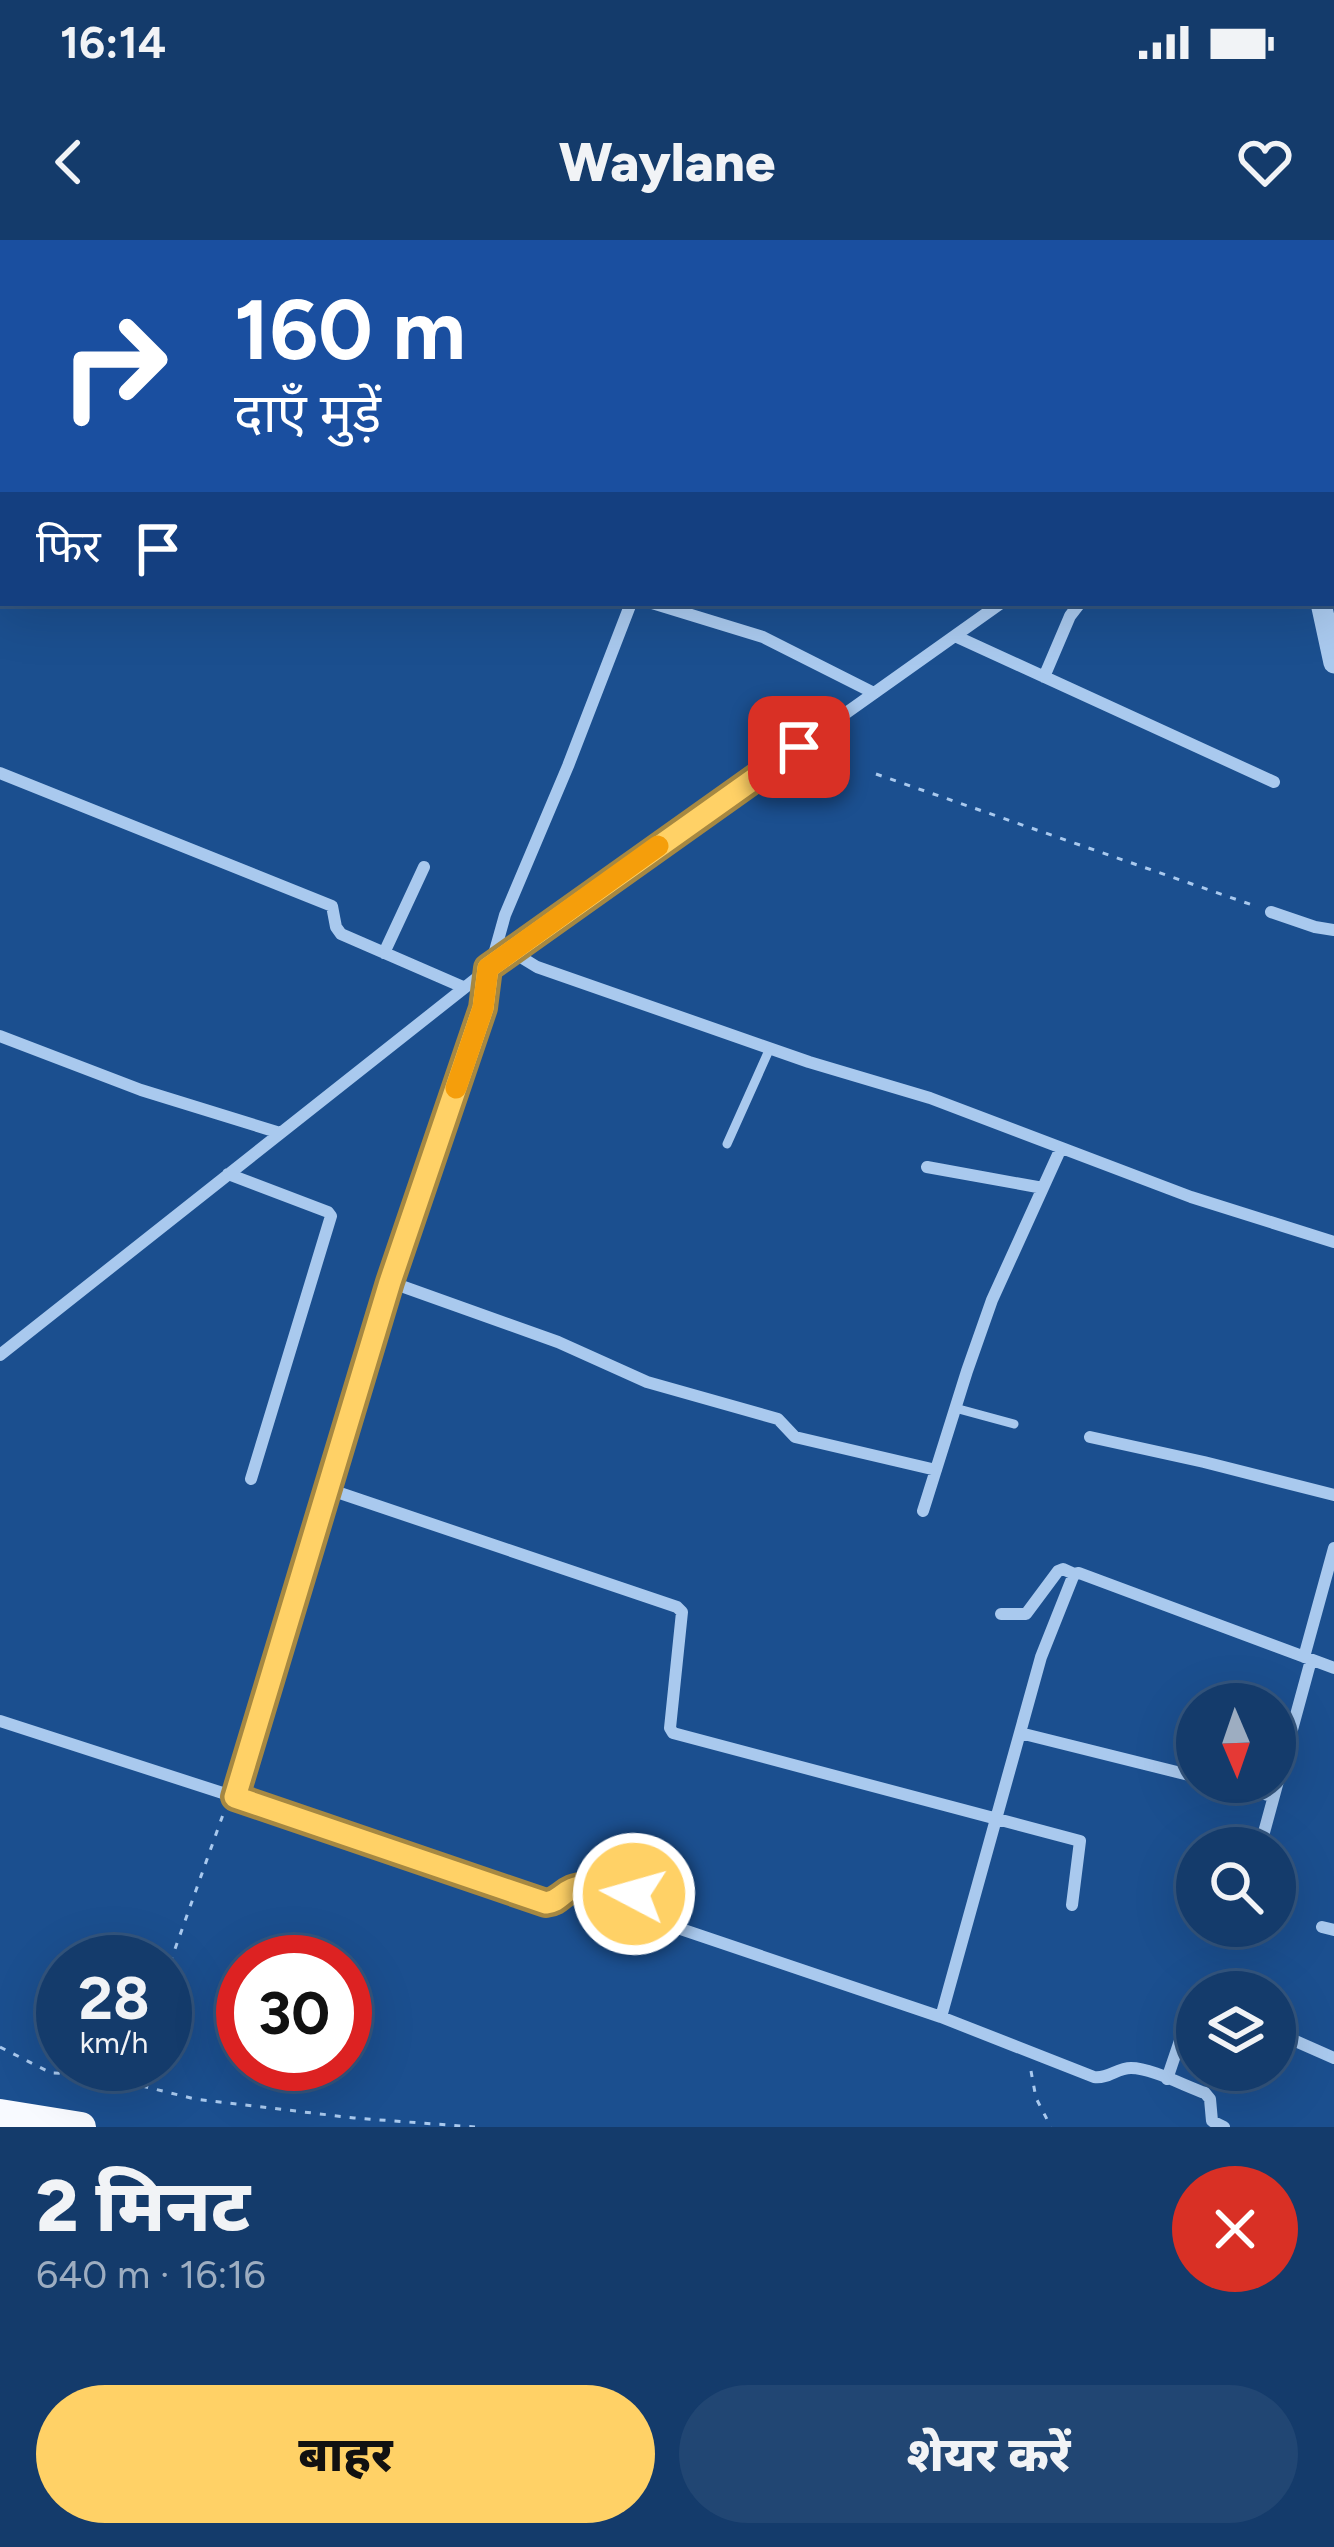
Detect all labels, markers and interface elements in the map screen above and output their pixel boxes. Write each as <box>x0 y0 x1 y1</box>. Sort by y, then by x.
text: 16:14 <box>60 15 166 69</box>
icon: back <box>36 129 102 195</box>
icon: heart <box>1232 129 1298 195</box>
text: Waylane <box>559 130 775 195</box>
text: 160 m <box>234 279 466 380</box>
icon: right <box>36 288 192 444</box>
text: दाएँ मुड़ें <box>234 381 381 446</box>
icon: arrive <box>125 516 191 582</box>
text: फिर <box>36 519 101 573</box>
pin <box>748 696 850 798</box>
icon: arrive <box>766 714 832 780</box>
north arrow <box>1176 1683 1296 1803</box>
map controls <box>1176 1683 1296 2091</box>
button: search <box>1176 1827 1296 1947</box>
position arrow <box>571 1831 697 1957</box>
speed limit sign: 30 <box>216 1935 372 2091</box>
text: 28 <box>78 1962 150 2034</box>
button: layers <box>1176 1971 1296 2091</box>
text: km/h <box>80 2024 148 2061</box>
text: 2 मिनट <box>36 2163 250 2249</box>
button: close <box>1172 2166 1298 2292</box>
text: 640 m · 16:16 <box>36 2251 266 2298</box>
button: बाहर <box>36 2385 655 2523</box>
button: शेयर करें <box>679 2385 1298 2523</box>

